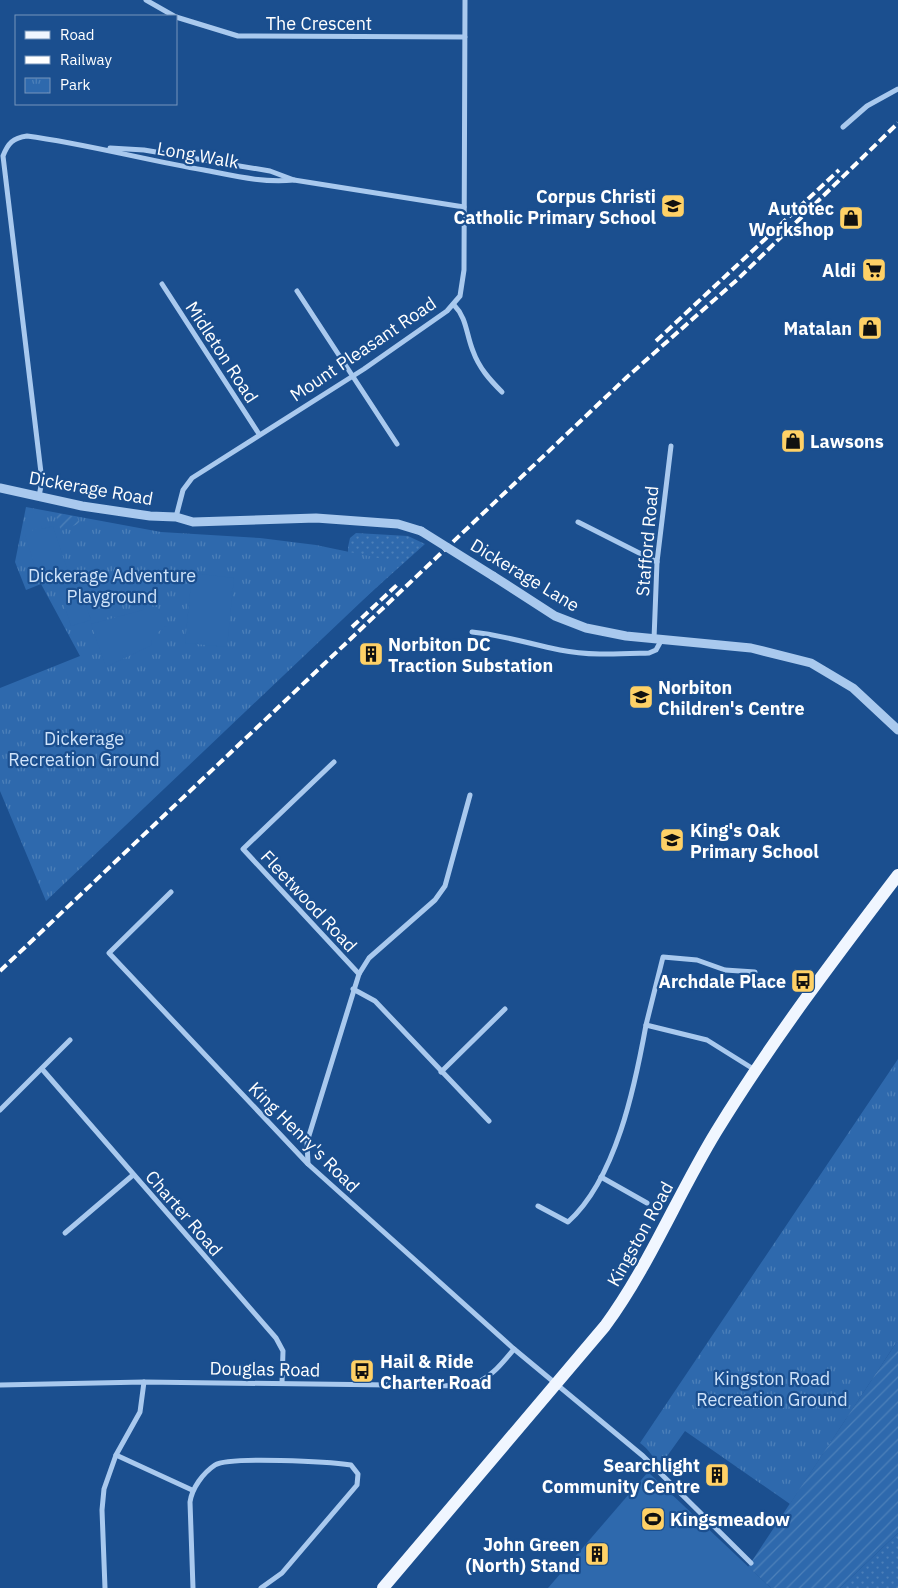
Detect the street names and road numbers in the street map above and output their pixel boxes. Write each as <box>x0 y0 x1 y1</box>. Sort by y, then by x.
street label: The Crescent <box>266 12 372 35</box>
street label: Long Walk <box>155 136 241 174</box>
street label: Mount Pleasant Road <box>285 291 441 407</box>
street label: Midleton Road <box>181 297 263 407</box>
street label: Dickerage Road <box>27 466 155 510</box>
street label: Stafford Road <box>631 485 663 597</box>
street label: Dickerage Lane <box>466 533 584 617</box>
street label: Fleetwood Road <box>256 845 362 957</box>
street label: King Henry's Road <box>244 1077 364 1197</box>
street label: Charter Road <box>141 1165 227 1261</box>
street label: Kingston Road <box>602 1177 678 1291</box>
street label: Douglas Road <box>209 1357 321 1381</box>

